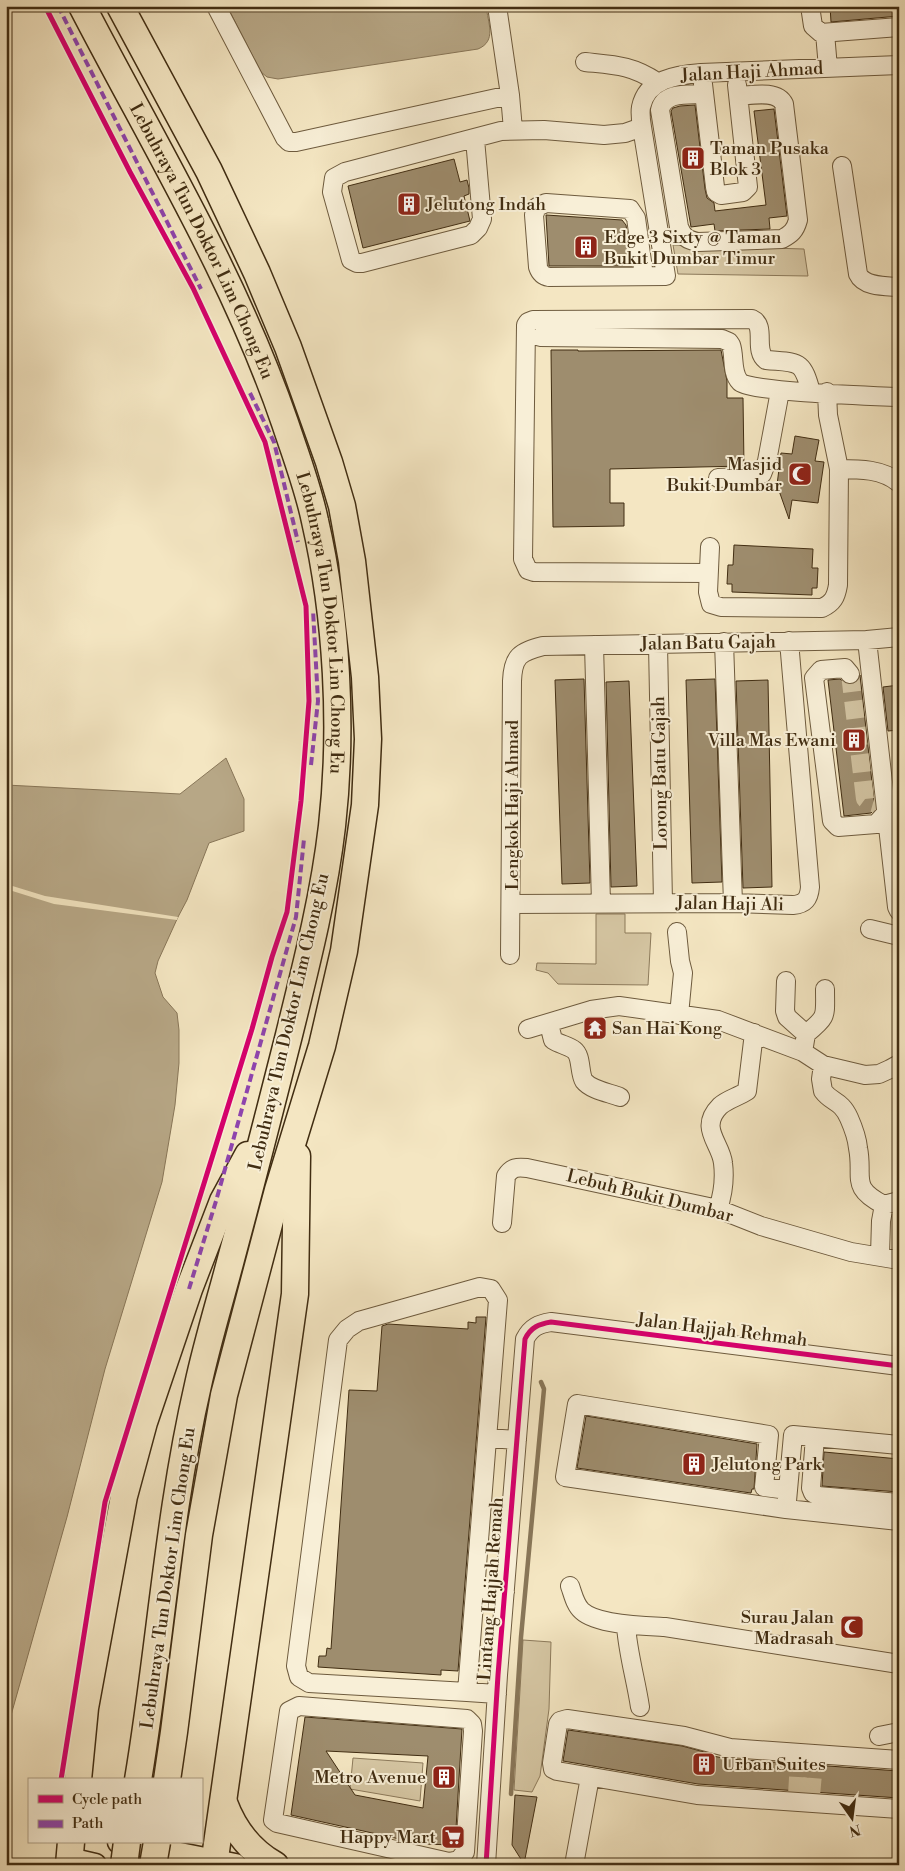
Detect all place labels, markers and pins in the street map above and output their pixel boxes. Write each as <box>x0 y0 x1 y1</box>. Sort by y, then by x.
place label: Taman Pusaka Blok 3 <box>709 137 830 181</box>
building icon: Taman Pusaka Blok 3 <box>680 145 706 171</box>
building icon: Jelutong Indah <box>396 191 422 217</box>
place label: Jelutong Indah <box>425 193 546 216</box>
place label: Edge 3 Sixty @ Taman Bukit Dumbar Timur <box>603 226 782 270</box>
building icon: Edge 3 Sixty @ Taman Bukit Dumbar Timur <box>573 234 599 260</box>
place label: Masjid Bukit Dumbar <box>666 453 783 497</box>
mosque icon: Masjid Bukit Dumbar <box>787 461 813 487</box>
building icon: Villa Mas Ewani <box>841 727 867 753</box>
place label: Villa Mas Ewani <box>706 729 836 752</box>
temple icon: San Hai Kong <box>582 1015 608 1041</box>
place label: San Hai Kong <box>612 1017 723 1040</box>
building icon: Jelutong Park <box>681 1451 707 1477</box>
place label: Jelutong Park <box>711 1453 823 1476</box>
place label: Surau Jalan Madrasah <box>741 1606 834 1650</box>
mosque icon: Surau Jalan Madrasah <box>839 1614 865 1640</box>
building icon: Urban Suites <box>691 1751 717 1777</box>
place label: Urban Suites <box>722 1753 826 1776</box>
building icon: Metro Avenue <box>431 1764 457 1790</box>
place label: Metro Avenue <box>314 1766 426 1789</box>
supermarket icon: Happy Mart <box>440 1824 466 1850</box>
place label: Happy Mart <box>340 1826 437 1849</box>

